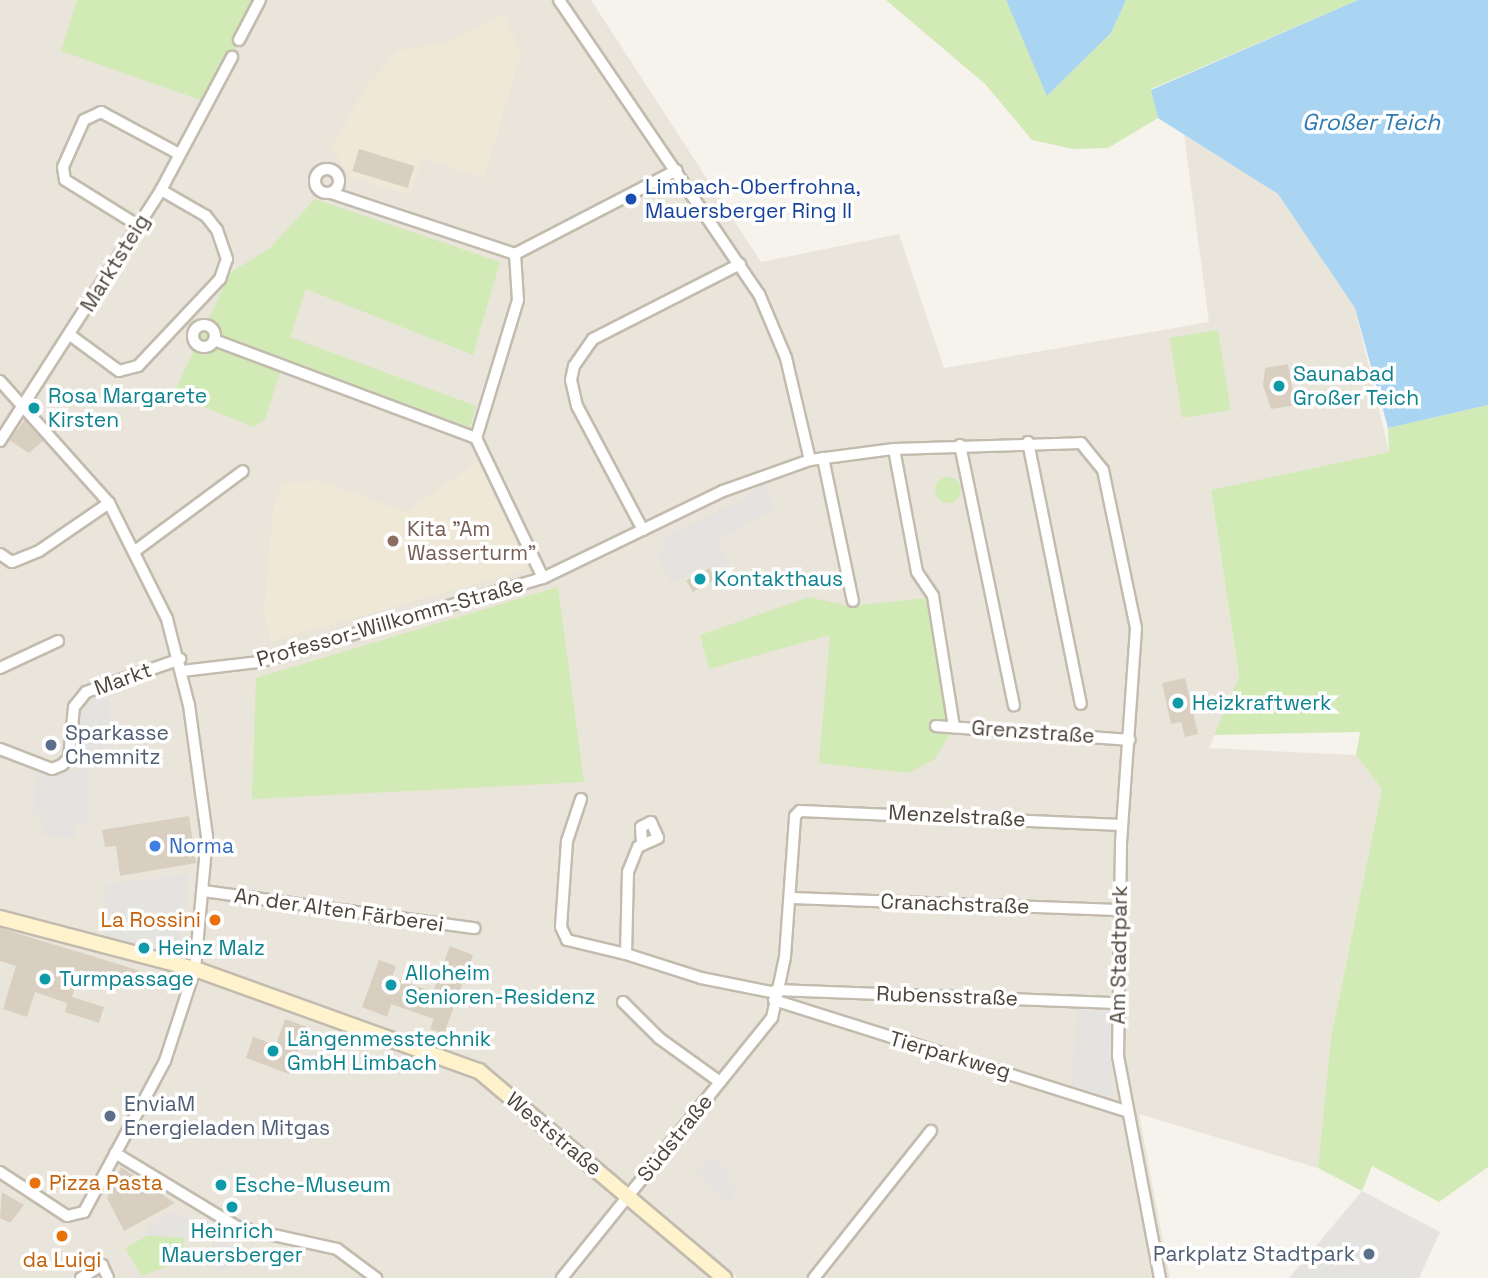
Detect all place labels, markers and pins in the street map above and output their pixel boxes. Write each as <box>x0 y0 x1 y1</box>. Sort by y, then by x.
place label: Limbach-Oberfrohna, Mauersberger Ring II <box>645 174 861 224</box>
marker: Limbach-Oberfrohna, Mauersberger Ring II <box>623 191 639 207</box>
place label: Saunabad Großer Teich <box>1293 361 1420 411</box>
marker: Saunabad Großer Teich <box>1271 378 1287 394</box>
place label: Rosa Margarete Kirsten <box>48 383 207 433</box>
marker: Rosa Margarete Kirsten <box>26 400 42 416</box>
place label: Kita "Am Wasserturm" <box>407 516 536 566</box>
marker: Kita "Am Wasserturm" <box>385 533 401 549</box>
place label: Kontakthaus <box>714 566 843 592</box>
marker: Kontakthaus <box>692 571 708 587</box>
place label: Heizkraftwerk <box>1192 690 1331 716</box>
marker: Heizkraftwerk <box>1170 695 1186 711</box>
place label: Sparkasse Chemnitz <box>65 720 169 770</box>
marker: Sparkasse Chemnitz <box>43 737 59 753</box>
place label: Norma <box>169 833 234 859</box>
marker: Norma <box>147 838 163 854</box>
place label: La Rossini <box>101 907 201 933</box>
marker: La Rossini <box>207 912 223 928</box>
place label: Heinz Malz <box>158 935 265 961</box>
marker: Heinz Malz <box>136 940 152 956</box>
place label: Alloheim Senioren-Residenz <box>405 960 595 1010</box>
place label: Turmpassage <box>59 966 194 992</box>
marker: Turmpassage <box>37 971 53 987</box>
marker: Alloheim Senioren-Residenz <box>383 977 399 993</box>
place label: Längenmesstechnik GmbH Limbach <box>287 1026 491 1076</box>
marker: Längenmesstechnik GmbH Limbach <box>265 1043 281 1059</box>
place label: EnviaM Energieladen Mitgas <box>124 1091 330 1141</box>
marker: EnviaM Energieladen Mitgas <box>102 1108 118 1124</box>
place label: Pizza Pasta <box>49 1170 163 1196</box>
place label: Esche-Museum <box>235 1172 391 1198</box>
marker: Pizza Pasta <box>27 1175 43 1191</box>
marker: Esche-Museum <box>213 1177 229 1193</box>
marker: Heinrich Mauersberger <box>224 1199 240 1215</box>
place label: Heinrich Mauersberger <box>161 1218 303 1268</box>
marker: da Luigi <box>54 1228 70 1244</box>
place label: Parkplatz Stadtpark <box>1153 1241 1355 1267</box>
marker: Parkplatz Stadtpark <box>1361 1246 1377 1262</box>
place label: da Luigi <box>23 1247 101 1273</box>

